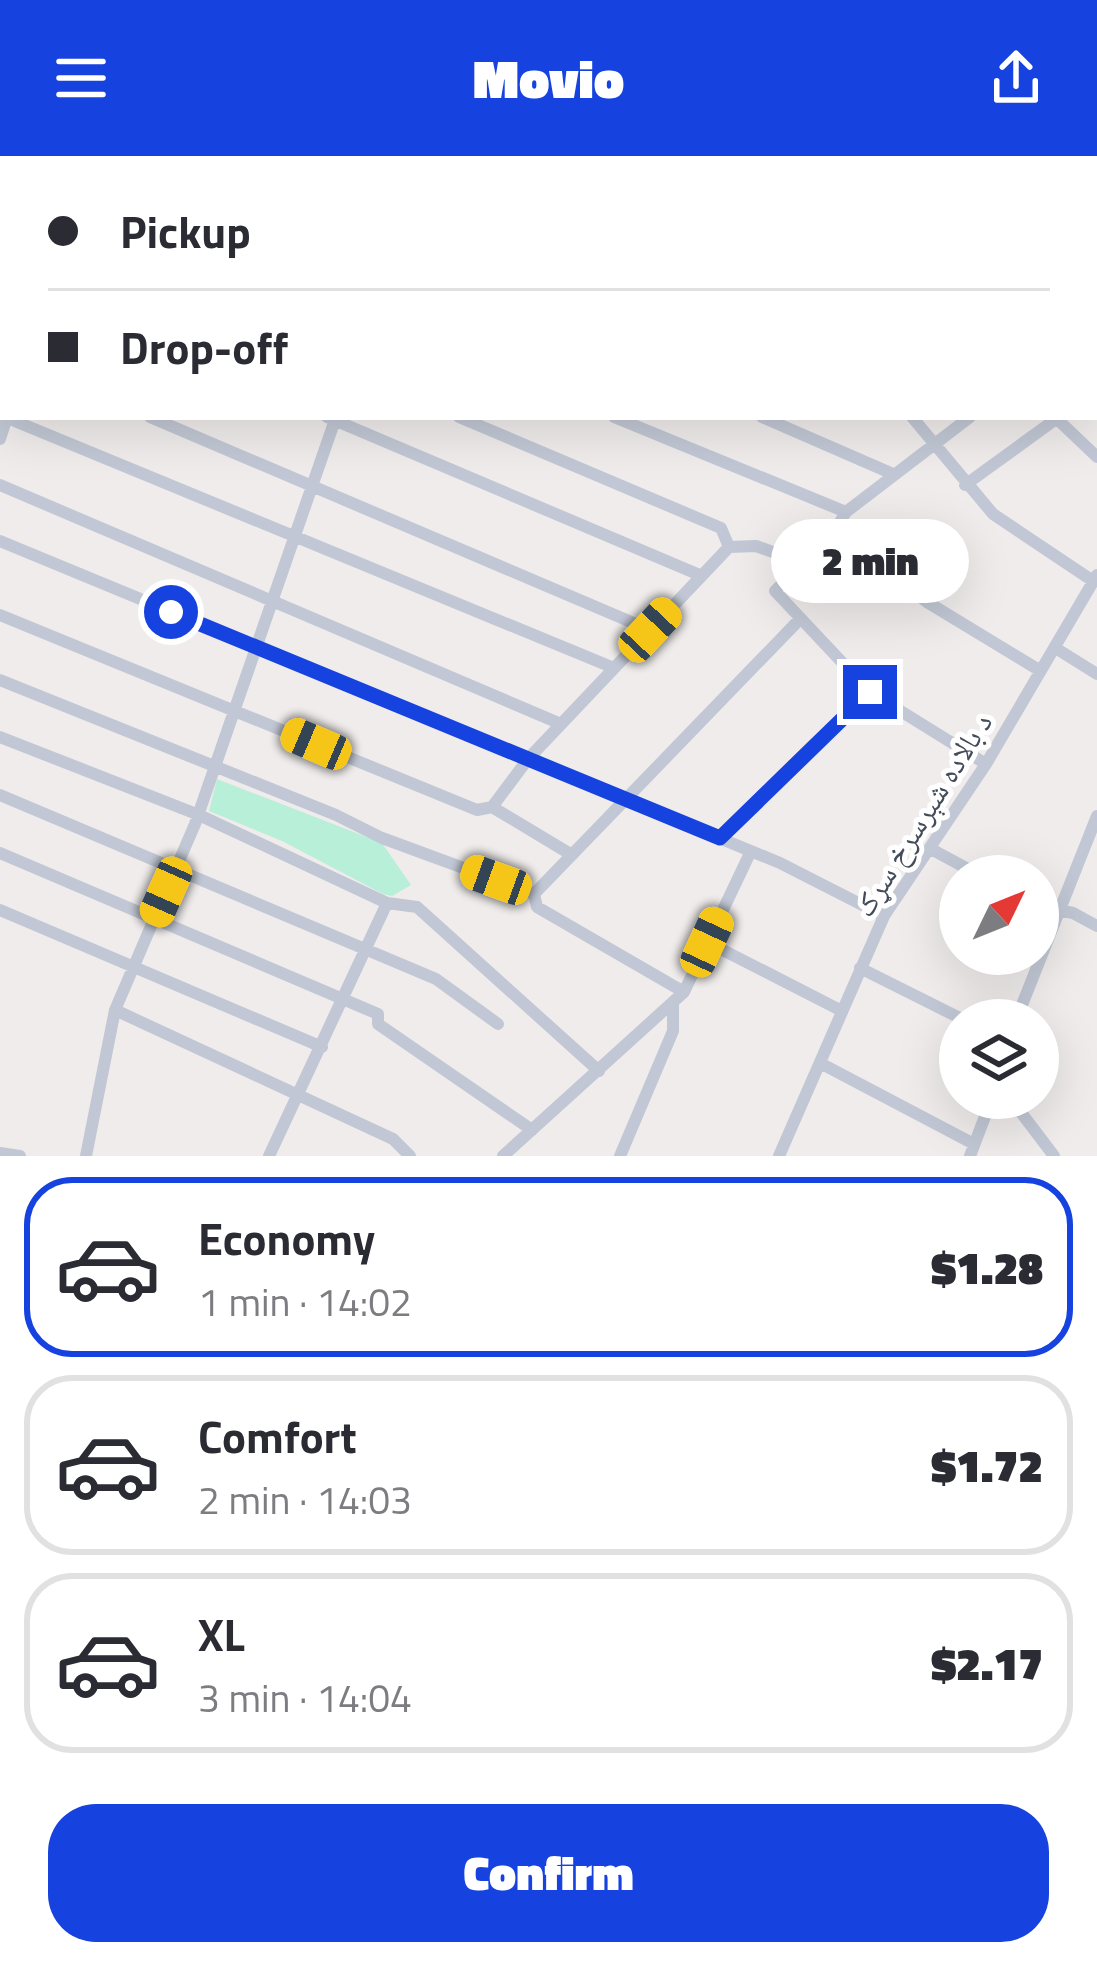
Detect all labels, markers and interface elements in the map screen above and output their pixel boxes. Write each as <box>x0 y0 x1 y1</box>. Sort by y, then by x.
text: Movio <box>473 37 624 119</box>
icon: menu <box>48 45 114 111</box>
icon: share <box>983 45 1049 111</box>
text: Pickup <box>120 197 251 265</box>
text: Drop-off <box>120 313 288 381</box>
callout: 2 min <box>771 518 969 602</box>
text: 2 min <box>822 531 918 590</box>
route start <box>144 585 198 639</box>
car <box>612 591 688 669</box>
route end <box>843 665 897 719</box>
street label: د بالاده شېرسرخ سړک <box>841 703 1003 926</box>
car <box>276 713 356 775</box>
car <box>456 851 536 909</box>
car <box>135 852 197 932</box>
north arrow <box>939 855 1059 975</box>
map controls <box>939 855 1059 1119</box>
car <box>675 902 739 982</box>
button: layers <box>939 999 1059 1119</box>
text: Economy <box>198 1204 375 1272</box>
icon: car <box>54 1213 162 1321</box>
text: $1.28 <box>931 1233 1043 1301</box>
text: 1 min · 14:02 <box>198 1272 412 1331</box>
text: Comfort <box>198 1402 357 1470</box>
icon: car <box>54 1411 162 1519</box>
text: $1.72 <box>931 1431 1043 1499</box>
text: 2 min · 14:03 <box>198 1470 412 1529</box>
text: XL <box>198 1600 245 1668</box>
icon: car <box>54 1609 162 1717</box>
text: $2.17 <box>931 1629 1043 1697</box>
text: 3 min · 14:04 <box>198 1668 412 1727</box>
button: Confirm <box>48 1804 1049 1942</box>

